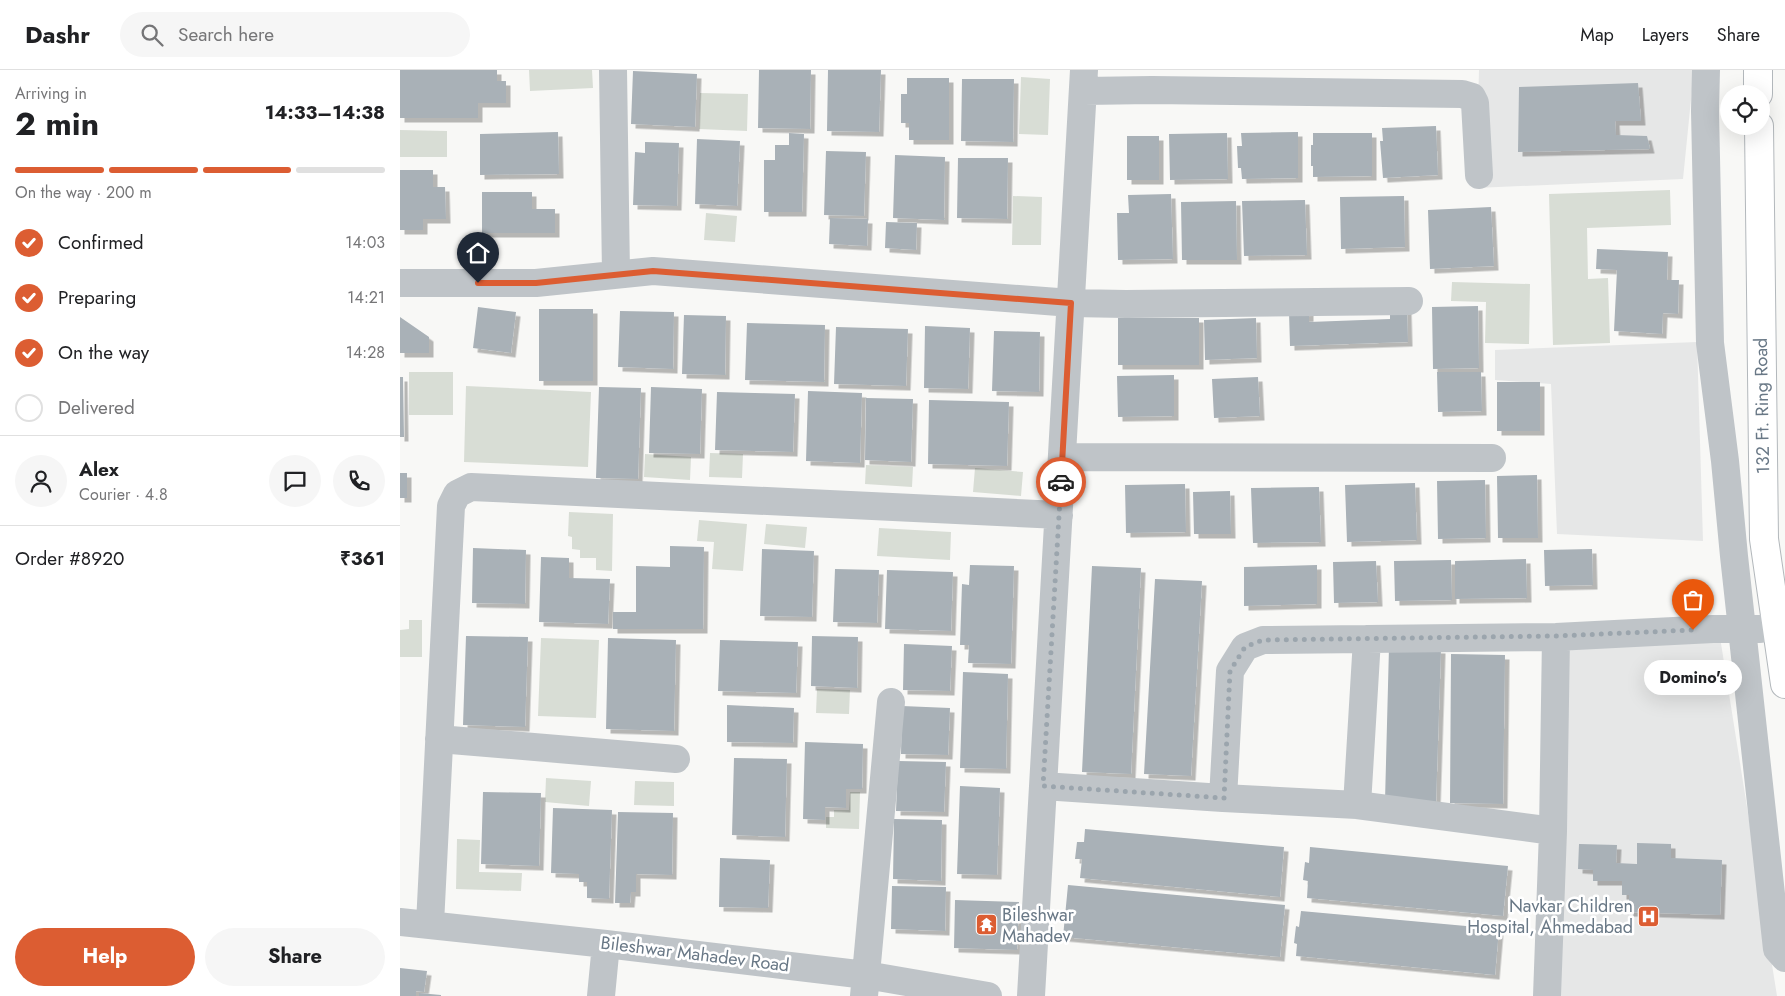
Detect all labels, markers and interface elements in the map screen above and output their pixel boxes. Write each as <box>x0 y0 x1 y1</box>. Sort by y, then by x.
search box <box>120 12 470 57</box>
text: Dashr <box>25 17 90 52</box>
icon: search <box>138 21 166 49</box>
text: Search here <box>178 21 274 48</box>
text: Map <box>1580 22 1614 48</box>
text: Layers <box>1642 22 1689 48</box>
text: Share <box>1717 22 1760 48</box>
text: Arriving in <box>15 82 87 105</box>
map controls <box>1720 85 1770 135</box>
button: locate <box>1720 85 1770 135</box>
text: 14:33–14:38 <box>265 99 385 126</box>
text: 2 min <box>15 101 99 147</box>
text: On the way · 200 m <box>15 181 152 204</box>
icon: check <box>15 229 43 257</box>
text: Confirmed <box>58 229 144 256</box>
text: 14:03 <box>345 231 385 254</box>
pin <box>457 232 499 283</box>
icon: home <box>464 239 492 267</box>
icon: check <box>15 284 43 312</box>
text: Preparing <box>58 284 136 311</box>
text: 14:21 <box>347 286 385 309</box>
street label: 132 Ft. Ring Road <box>1748 338 1776 474</box>
icon: check <box>15 339 43 367</box>
text: On the way <box>58 339 149 366</box>
text: 14:28 <box>346 341 385 364</box>
text: Delivered <box>58 394 135 421</box>
button: person <box>15 455 67 507</box>
button: chat <box>269 455 321 507</box>
button: phone <box>333 455 385 507</box>
text: Alex <box>79 456 119 483</box>
courier <box>1036 457 1086 507</box>
icon: car <box>1047 468 1075 496</box>
text: Courier · 4.8 <box>79 483 168 506</box>
text: Order #8920 <box>15 545 124 572</box>
text: ₹361 <box>340 545 385 572</box>
pin <box>1672 579 1714 630</box>
icon: bag <box>1679 586 1707 614</box>
callout: Domino's <box>1644 660 1742 695</box>
text: Domino's <box>1659 666 1727 689</box>
place label: Navkar Children Hospital, Ahmedabad <box>1467 893 1633 940</box>
place label: Bileshwar Mahadev <box>1002 902 1075 949</box>
hospital icon: Navkar Children Hospital, Ahmedabad <box>1637 904 1661 928</box>
temple icon: Bileshwar Mahadev <box>974 913 998 937</box>
button: Help <box>15 928 195 986</box>
button: Share <box>205 928 385 986</box>
street label: Bileshwar Mahadev Road <box>599 930 791 978</box>

